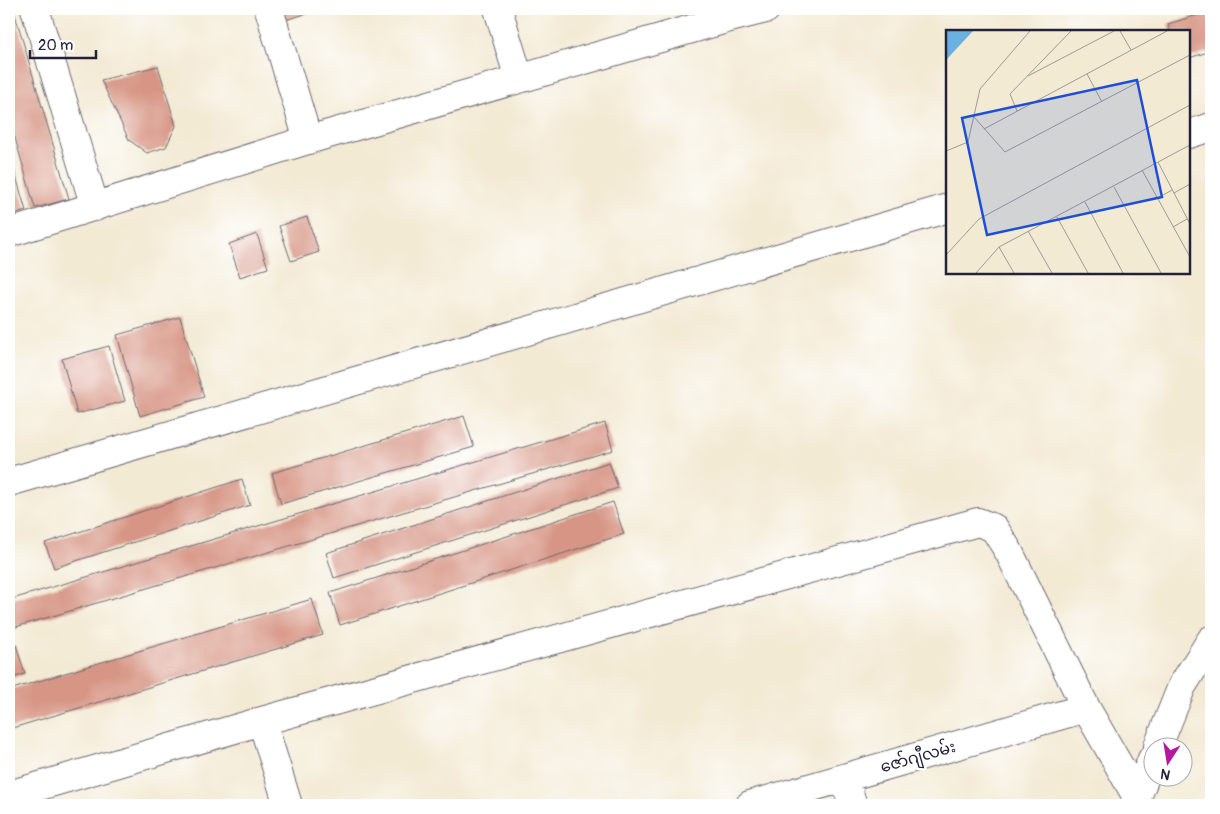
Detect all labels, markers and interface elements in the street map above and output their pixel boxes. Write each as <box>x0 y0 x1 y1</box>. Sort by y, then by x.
scale bar <box>30 28 96 60</box>
inset map <box>946 30 1190 274</box>
text: 20 m <box>38 36 73 55</box>
street label: ဇော်ဂျီလမ်း <box>878 735 959 780</box>
north arrow <box>1142 736 1192 786</box>
text: N <box>1159 765 1172 784</box>

